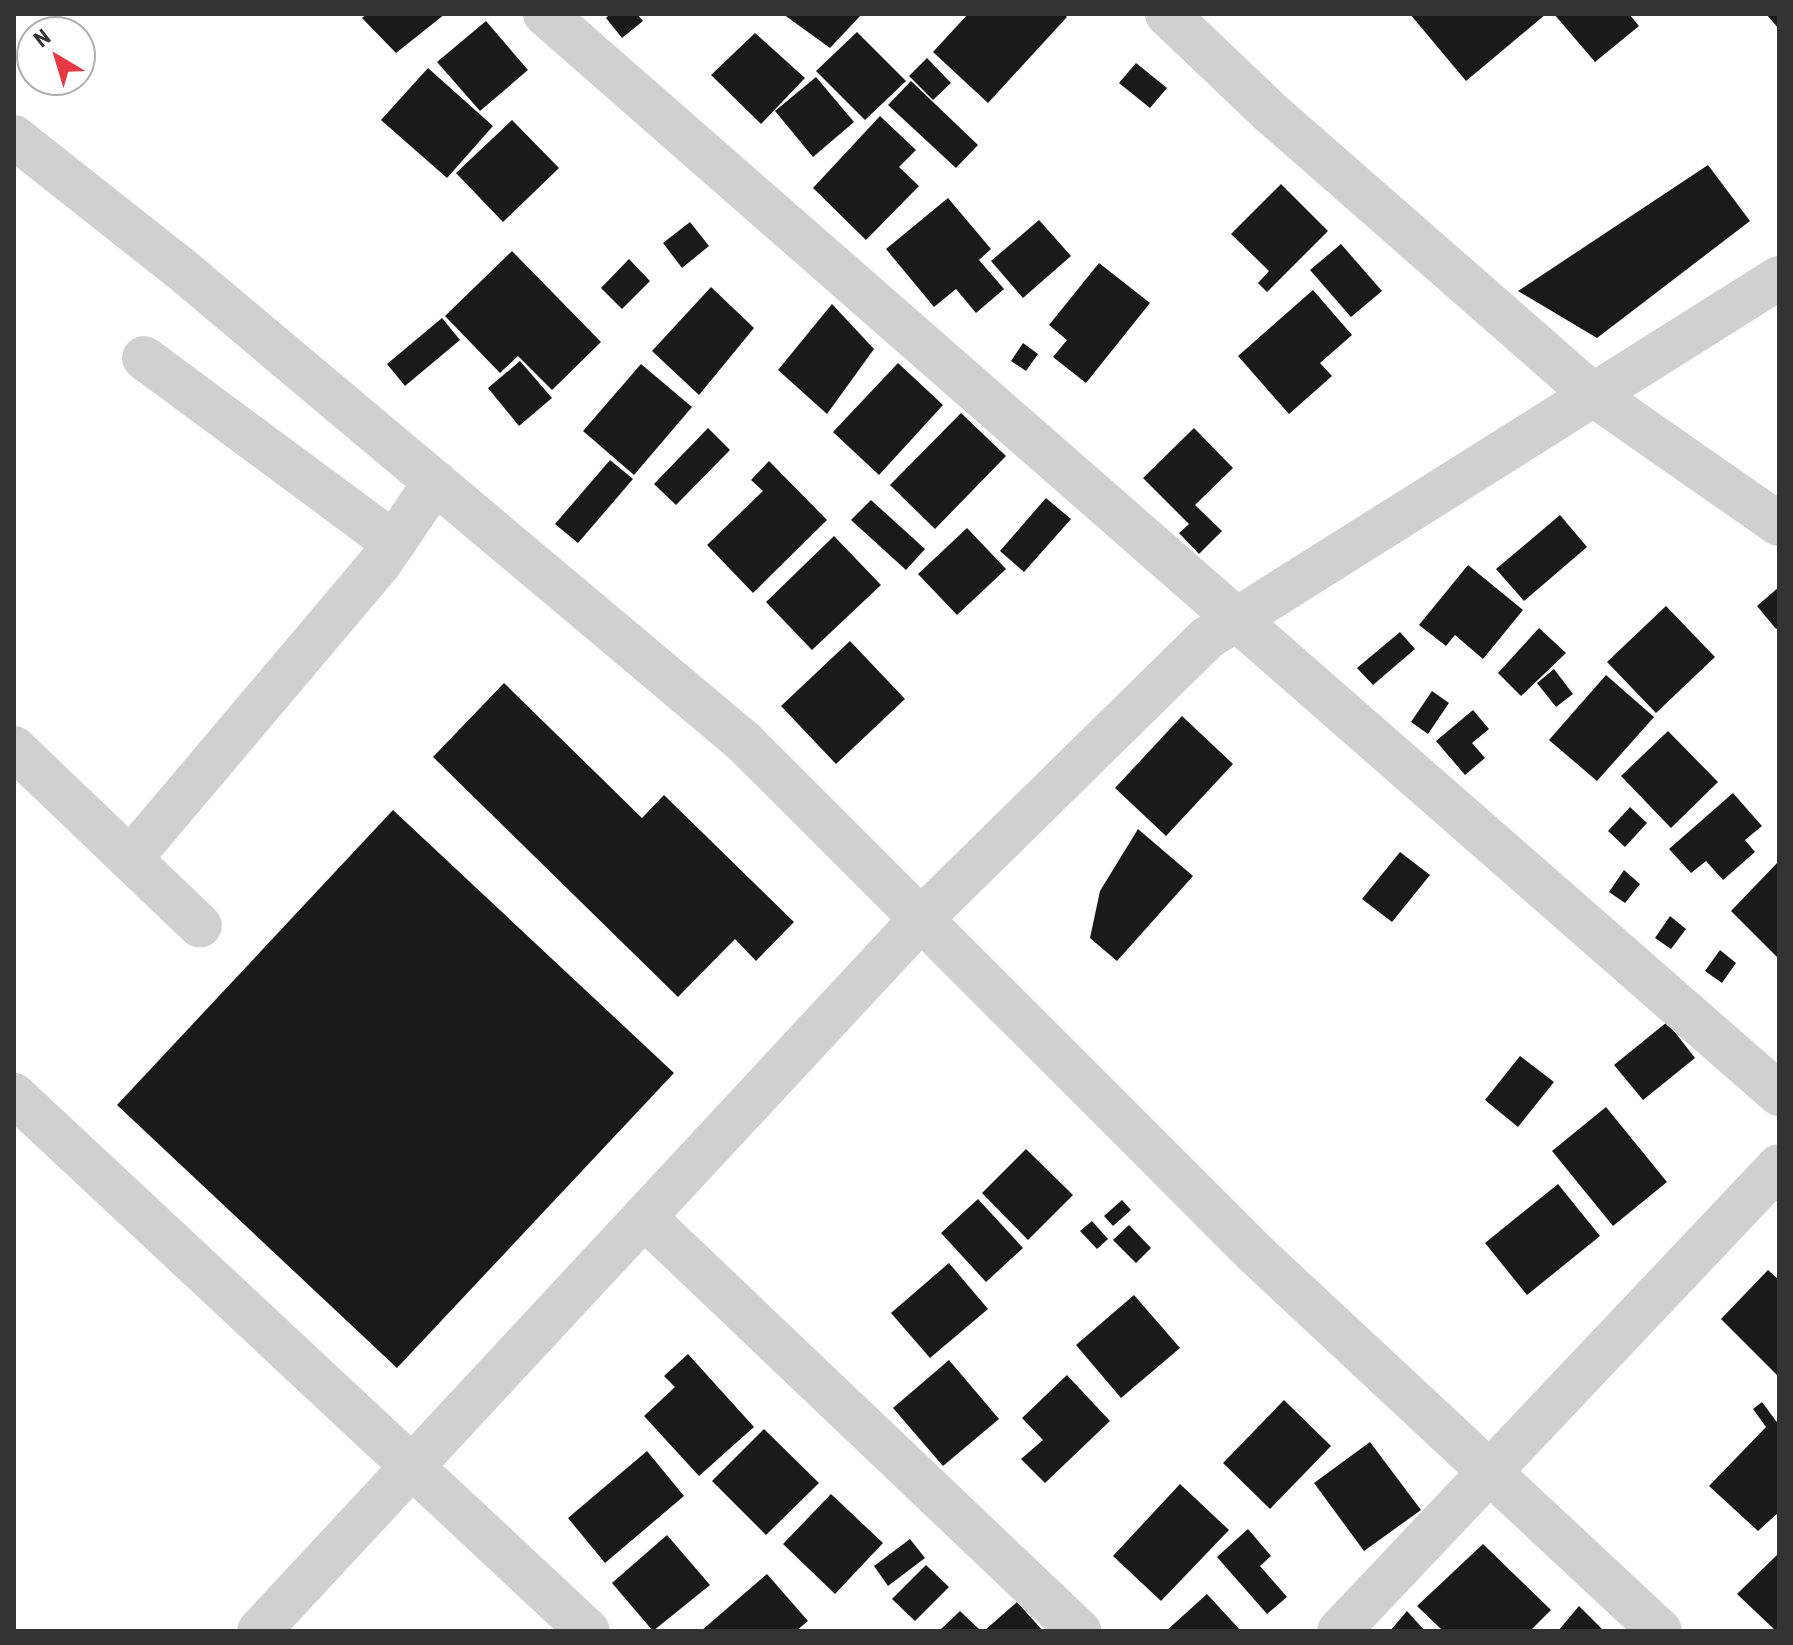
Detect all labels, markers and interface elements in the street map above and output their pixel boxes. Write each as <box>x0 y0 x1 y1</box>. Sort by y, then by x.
north arrow <box>16 16 96 96</box>
text: N <box>29 24 55 52</box>

